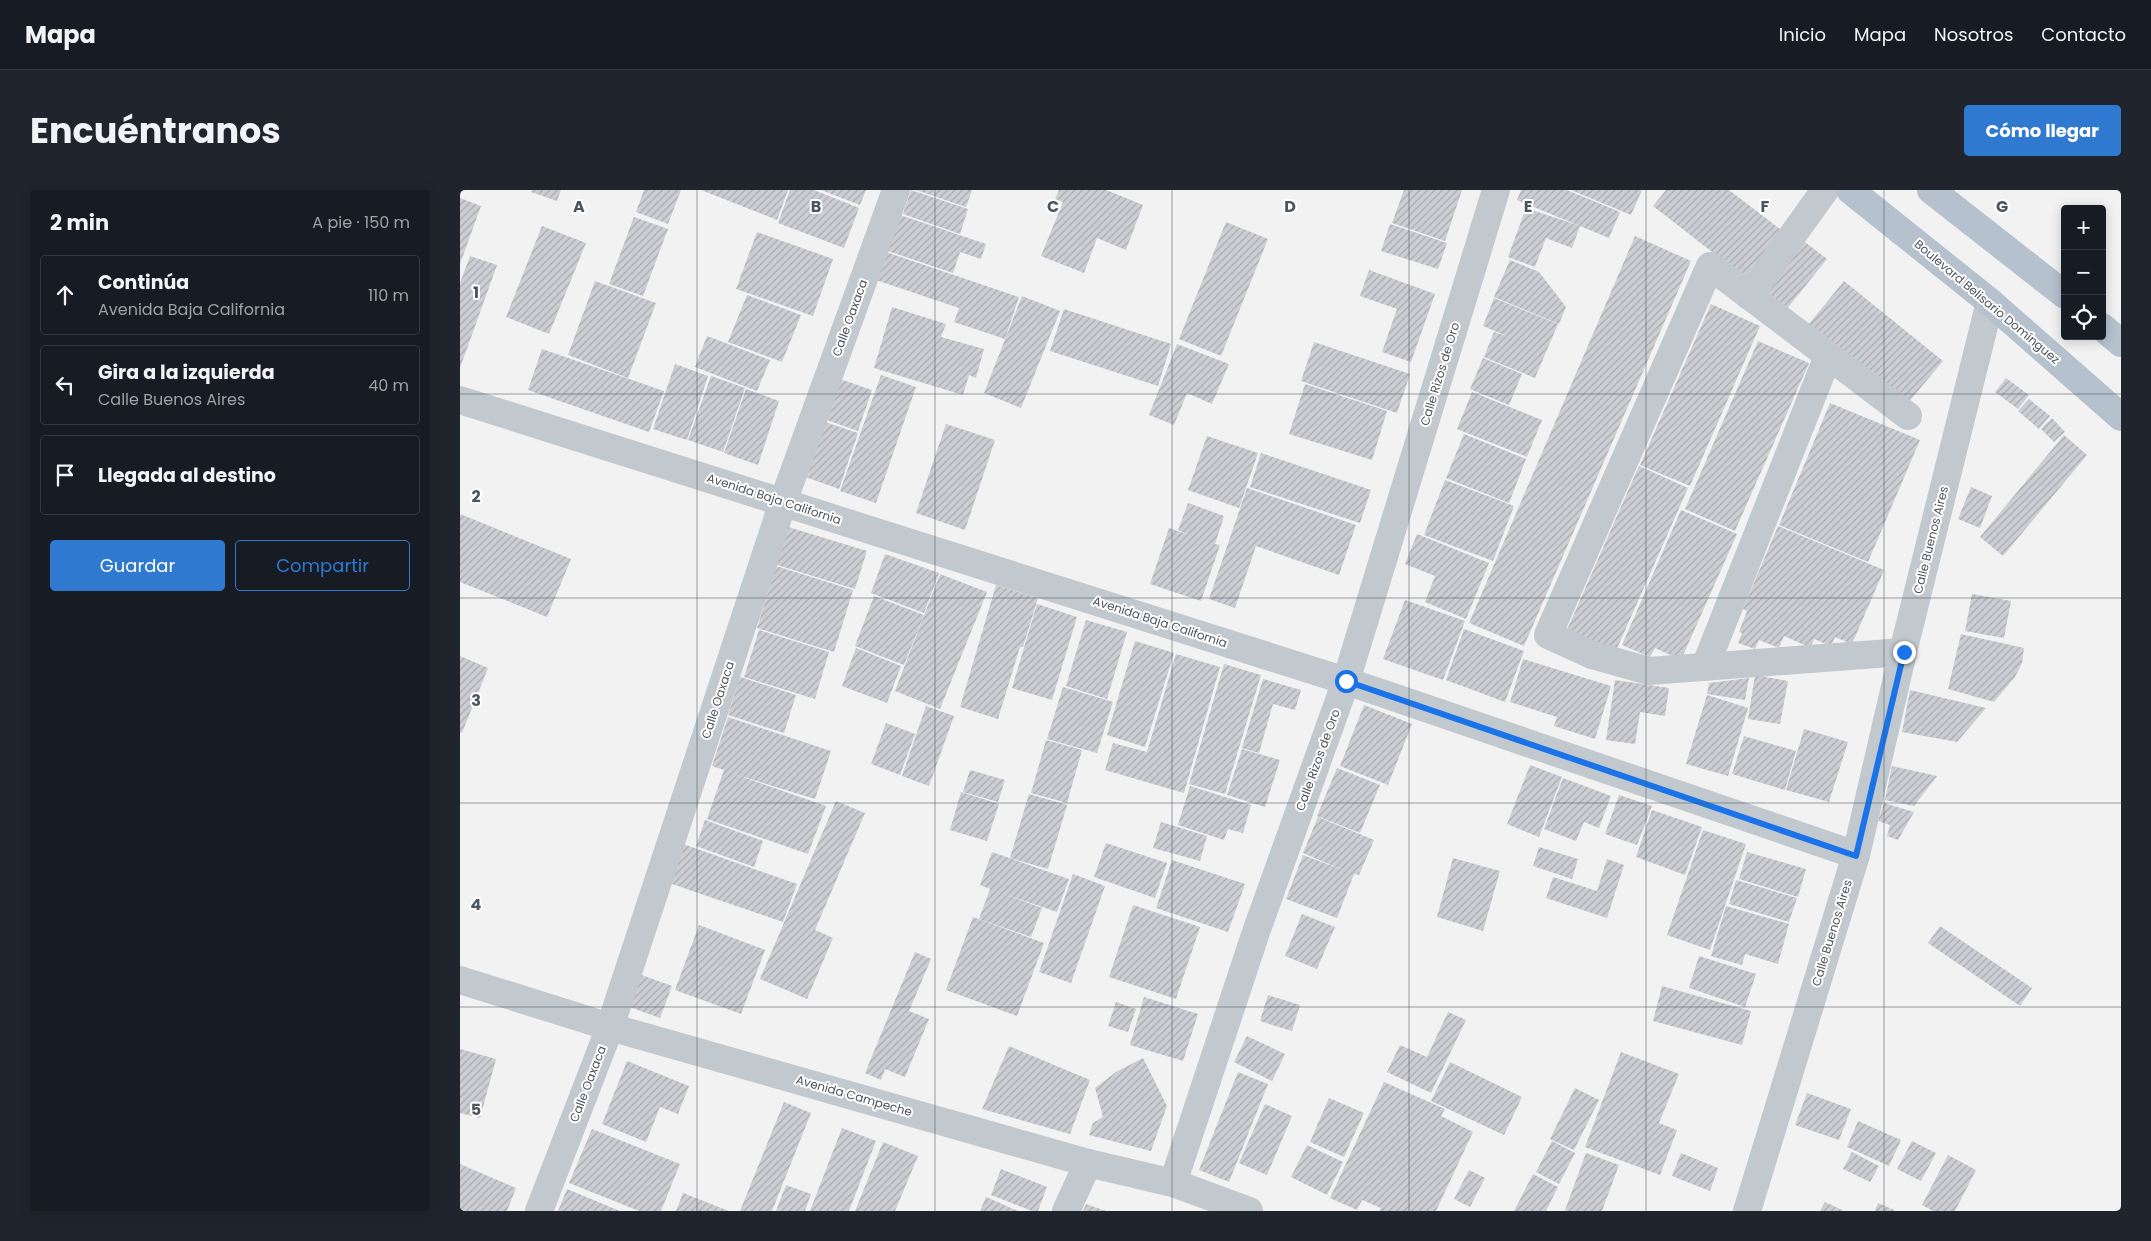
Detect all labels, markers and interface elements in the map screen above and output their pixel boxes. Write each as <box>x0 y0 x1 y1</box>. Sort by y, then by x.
text: Mapa <box>25 18 96 51</box>
text: Inicio <box>1779 22 1826 47</box>
text: Mapa <box>1854 22 1906 47</box>
text: Nosotros <box>1934 22 2013 47</box>
text: Contacto <box>2041 22 2126 47</box>
button: Cómo llegar <box>1964 105 2121 156</box>
text: Encuéntranos <box>30 106 281 155</box>
text: A <box>573 195 585 218</box>
text: B <box>811 195 821 218</box>
text: C <box>1047 195 1059 218</box>
text: D <box>1284 195 1296 218</box>
text: E <box>1524 195 1532 218</box>
text: F <box>1761 195 1770 218</box>
text: G <box>1996 195 2008 218</box>
map controls <box>2061 205 2106 340</box>
button: + <box>2061 205 2106 250</box>
text: 2 min <box>50 208 109 237</box>
text: A pie · 150 m <box>312 211 410 234</box>
street label: Boulevard Belisario Domínguez <box>1911 236 2064 368</box>
button: − <box>2061 250 2106 295</box>
text: Continúa <box>98 269 189 296</box>
street label: Calle Oaxaca <box>828 277 871 359</box>
icon: ahead <box>51 281 79 309</box>
text: 1 <box>473 281 479 304</box>
text: 110 m <box>368 284 409 307</box>
button: locate <box>2061 295 2106 340</box>
text: Avenida Baja California <box>98 298 285 321</box>
street label: Calle Rizos de Oro <box>1416 320 1463 428</box>
text: Gira a la izquierda <box>98 359 275 386</box>
icon: left <box>51 371 79 399</box>
text: 40 m <box>368 374 409 397</box>
text: Calle Buenos Aires <box>98 388 245 411</box>
icon: arrive <box>51 461 79 489</box>
text: Llegada al destino <box>98 462 276 489</box>
street label: Avenida Baja California <box>705 469 843 528</box>
street label: Calle Buenos Aires <box>1909 484 1952 596</box>
text: 2 <box>471 485 481 508</box>
button: Guardar <box>50 540 225 591</box>
button: Compartir <box>235 540 410 591</box>
street label: Avenida Baja California <box>1091 592 1229 651</box>
route end <box>1893 641 1916 664</box>
street label: Calle Oaxaca <box>697 659 738 741</box>
route start <box>1335 670 1358 693</box>
text: 3 <box>471 689 481 712</box>
street label: Calle Rizos de Oro <box>1291 706 1344 813</box>
street label: Calle Buenos Aires <box>1807 878 1856 988</box>
text: 4 <box>471 893 482 916</box>
street label: Calle Oaxaca <box>565 1043 610 1125</box>
street label: Avenida Campeche <box>794 1071 914 1120</box>
text: 5 <box>471 1098 481 1121</box>

